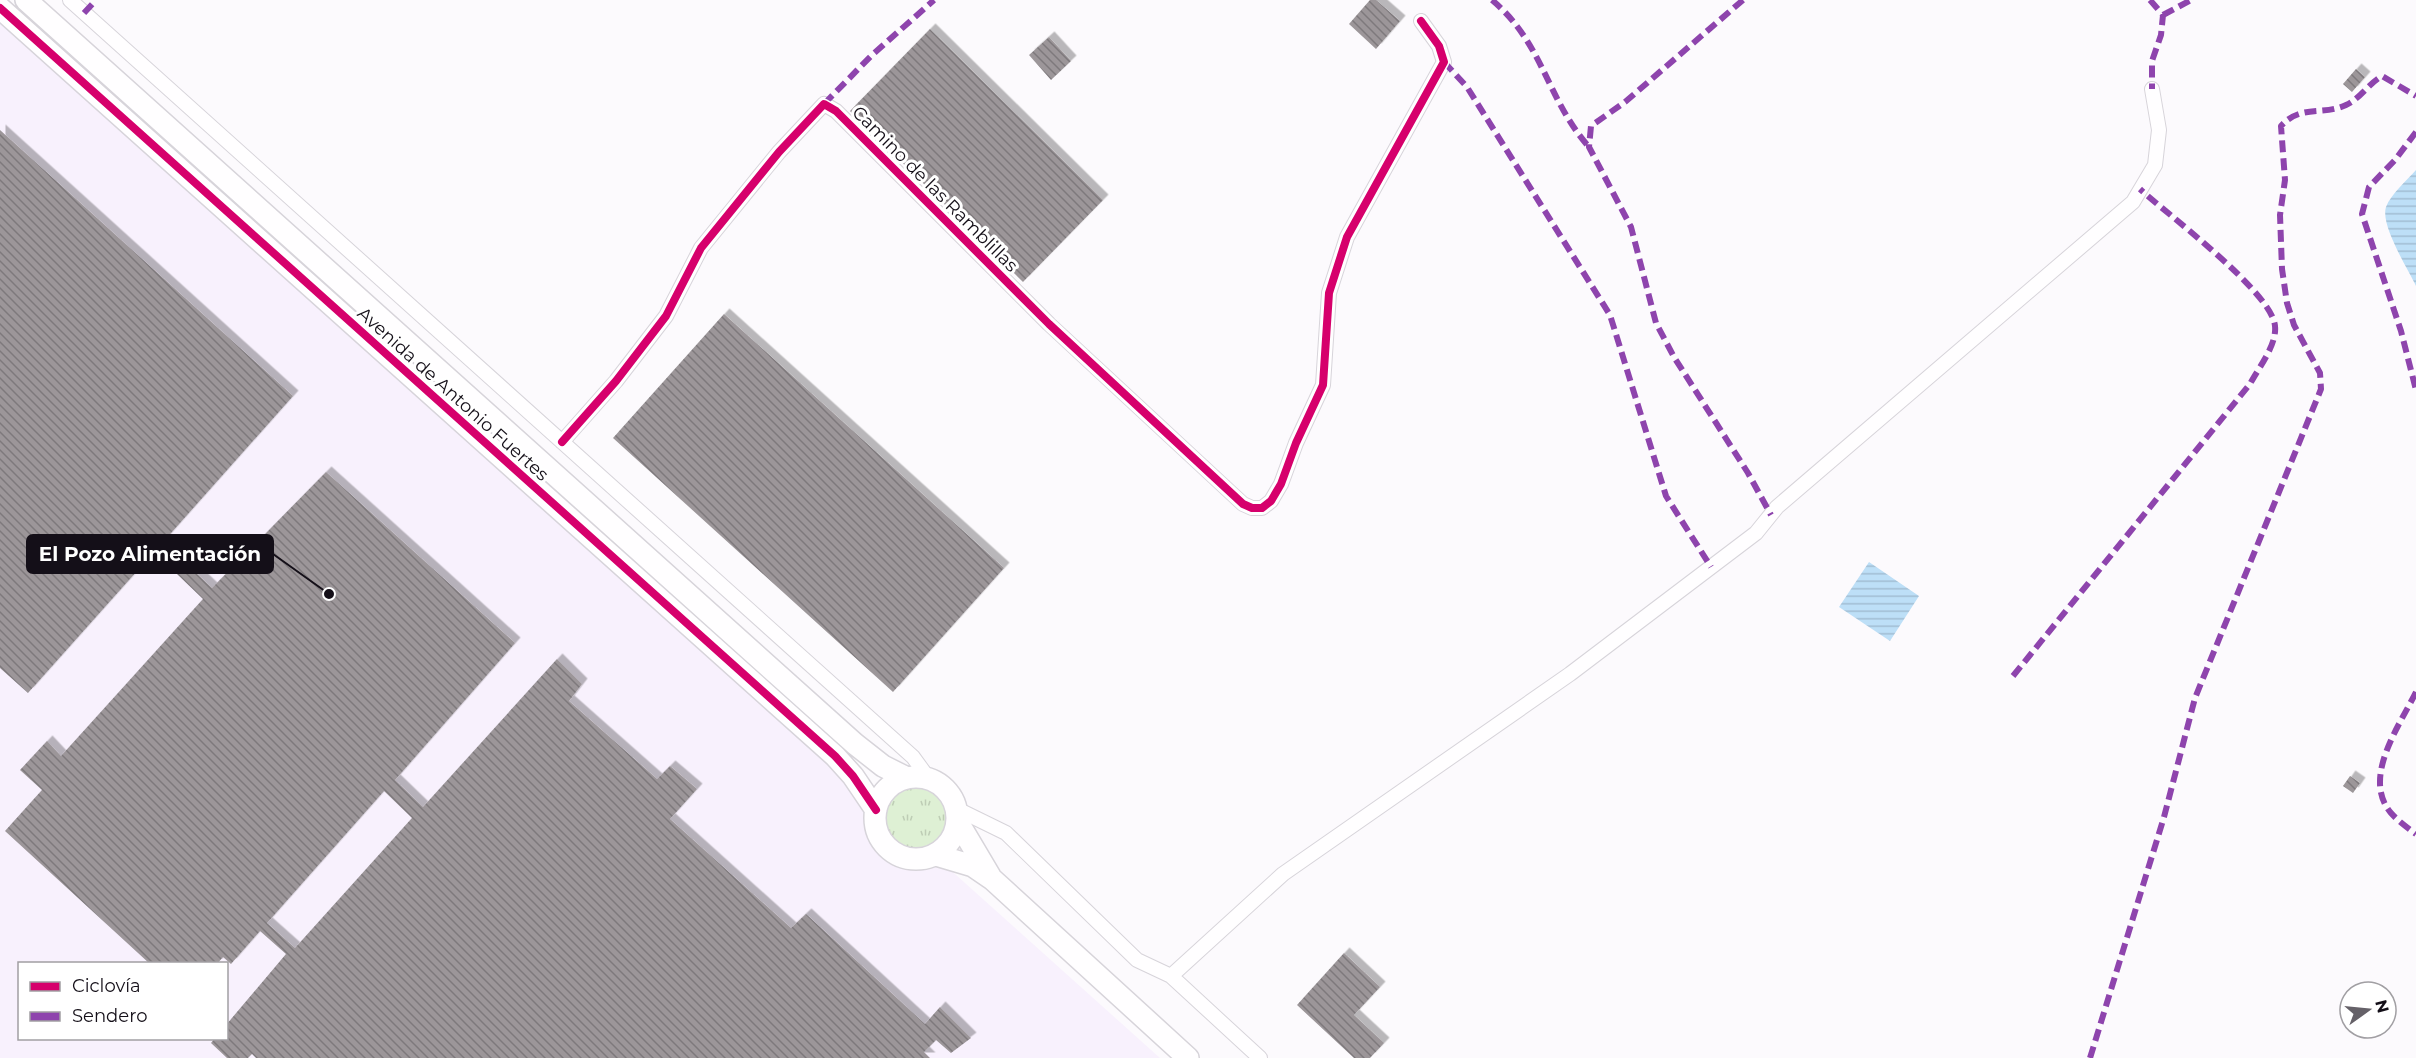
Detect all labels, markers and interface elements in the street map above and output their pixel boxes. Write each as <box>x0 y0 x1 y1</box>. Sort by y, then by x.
street label: Camino de las Ramblillas <box>847 101 1023 277</box>
street label: Avenida de Antonio Fuertes <box>353 302 553 486</box>
callout: El Pozo Alimentación <box>27 535 273 573</box>
text: El Pozo Alimentación <box>39 542 261 566</box>
legend <box>18 962 228 1040</box>
text: Ciclovía <box>72 975 141 997</box>
north arrow <box>2338 980 2398 1040</box>
text: N <box>2371 998 2393 1015</box>
text: Sendero <box>72 1005 147 1027</box>

